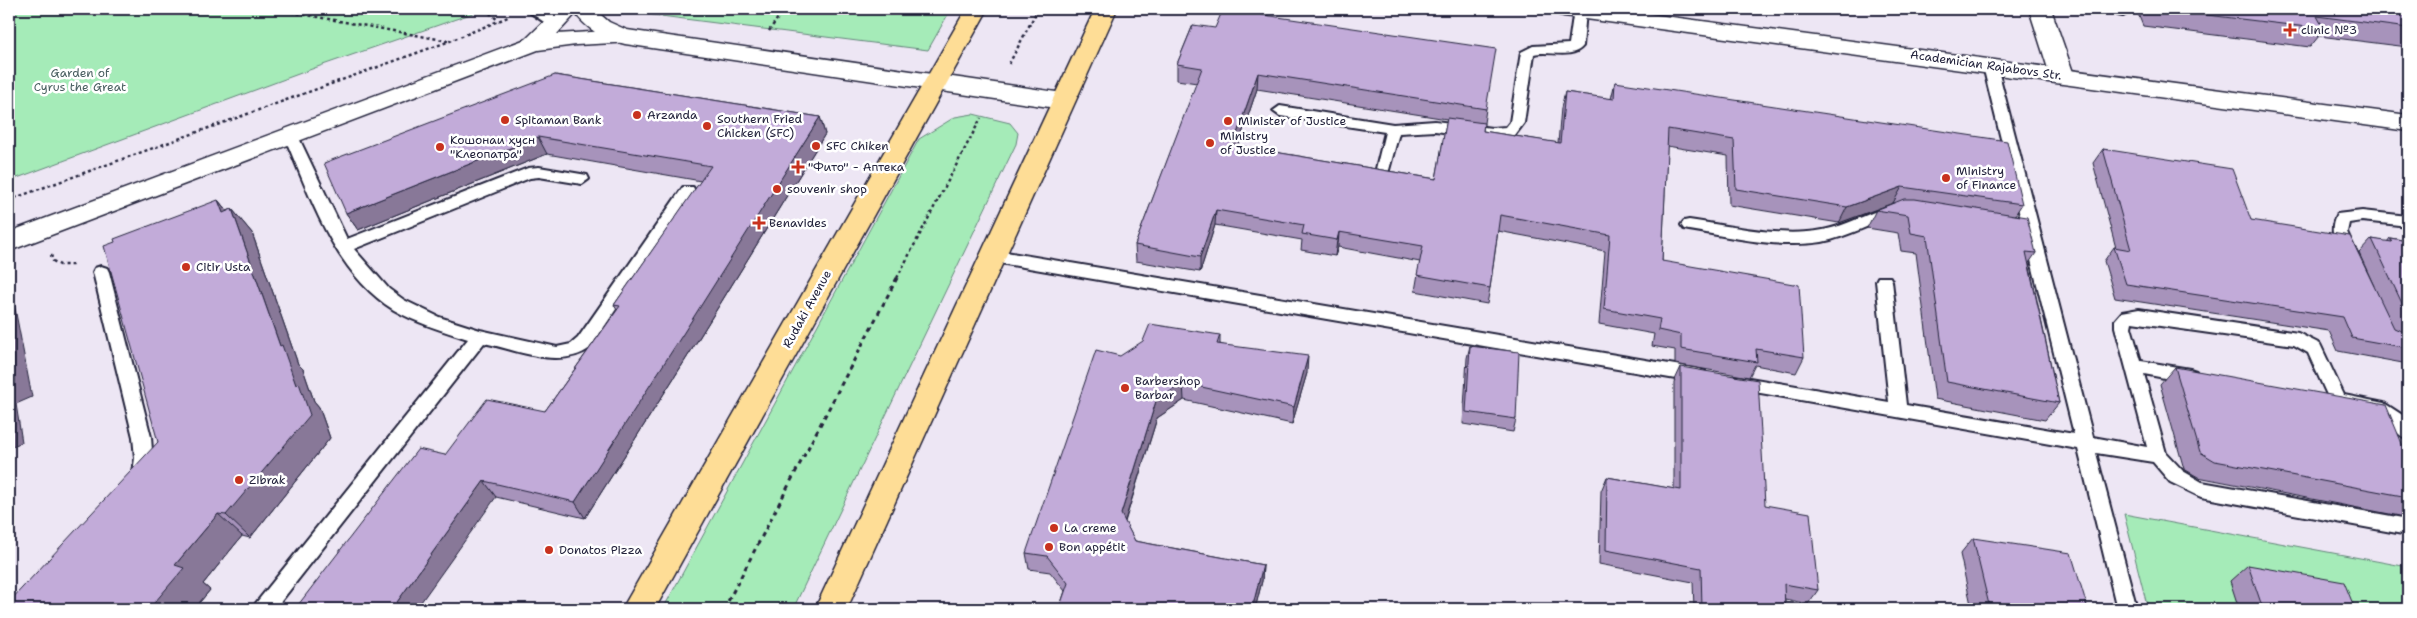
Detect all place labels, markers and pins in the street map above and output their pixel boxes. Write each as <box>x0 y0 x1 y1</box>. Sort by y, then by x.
place label: clinic №3 <box>2301 22 2357 38</box>
marker: clinic №3 <box>2283 23 2297 37</box>
place label: Arzanda <box>647 107 698 123</box>
marker: Arzanda <box>631 109 643 121</box>
place label: Southern Fried Chicken (SFC) <box>717 111 803 141</box>
place label: Spitaman Bank <box>515 112 602 128</box>
place label: Minister of Justice <box>1238 113 1346 129</box>
marker: Spitaman Bank <box>499 114 511 126</box>
marker: Minister of Justice <box>1222 115 1234 127</box>
marker: Southern Fried Chicken (SFC) <box>701 120 713 132</box>
place label: Ministry of Justice <box>1220 128 1276 158</box>
place label: Кошонаи ҳусн "Клеопатра" <box>450 132 535 162</box>
marker: Ministry of Justice <box>1204 137 1216 149</box>
place label: SFC Chiken <box>826 138 889 154</box>
marker: SFC Chiken <box>810 140 822 152</box>
marker: Кошонаи ҳусн "Клеопатра" <box>434 141 446 153</box>
place label: "Фито" - Аптека <box>808 159 905 175</box>
marker: "Фито" - Аптека <box>792 161 804 173</box>
place label: Ministry of Finance <box>1956 163 2016 193</box>
marker: Ministry of Finance <box>1940 172 1952 184</box>
place label: souvenir shop <box>787 181 867 197</box>
marker: souvenir shop <box>771 183 783 195</box>
place label: Benavides <box>769 215 827 231</box>
marker: Benavides <box>753 217 765 229</box>
place label: Citir Usta <box>196 259 251 275</box>
marker: Citir Usta <box>180 261 192 273</box>
place label: Barbershop Barbar <box>1135 373 1201 403</box>
marker: Barbershop Barbar <box>1119 382 1131 394</box>
place label: Zibrak <box>249 472 286 488</box>
marker: Zibrak <box>233 474 245 486</box>
place label: La creme <box>1064 520 1117 536</box>
marker: La creme <box>1048 522 1060 534</box>
place label: Bon appétit <box>1059 539 1126 555</box>
marker: Bon appétit <box>1043 541 1055 553</box>
place label: Donatos Pizza <box>559 542 642 558</box>
marker: Donatos Pizza <box>543 544 555 556</box>

